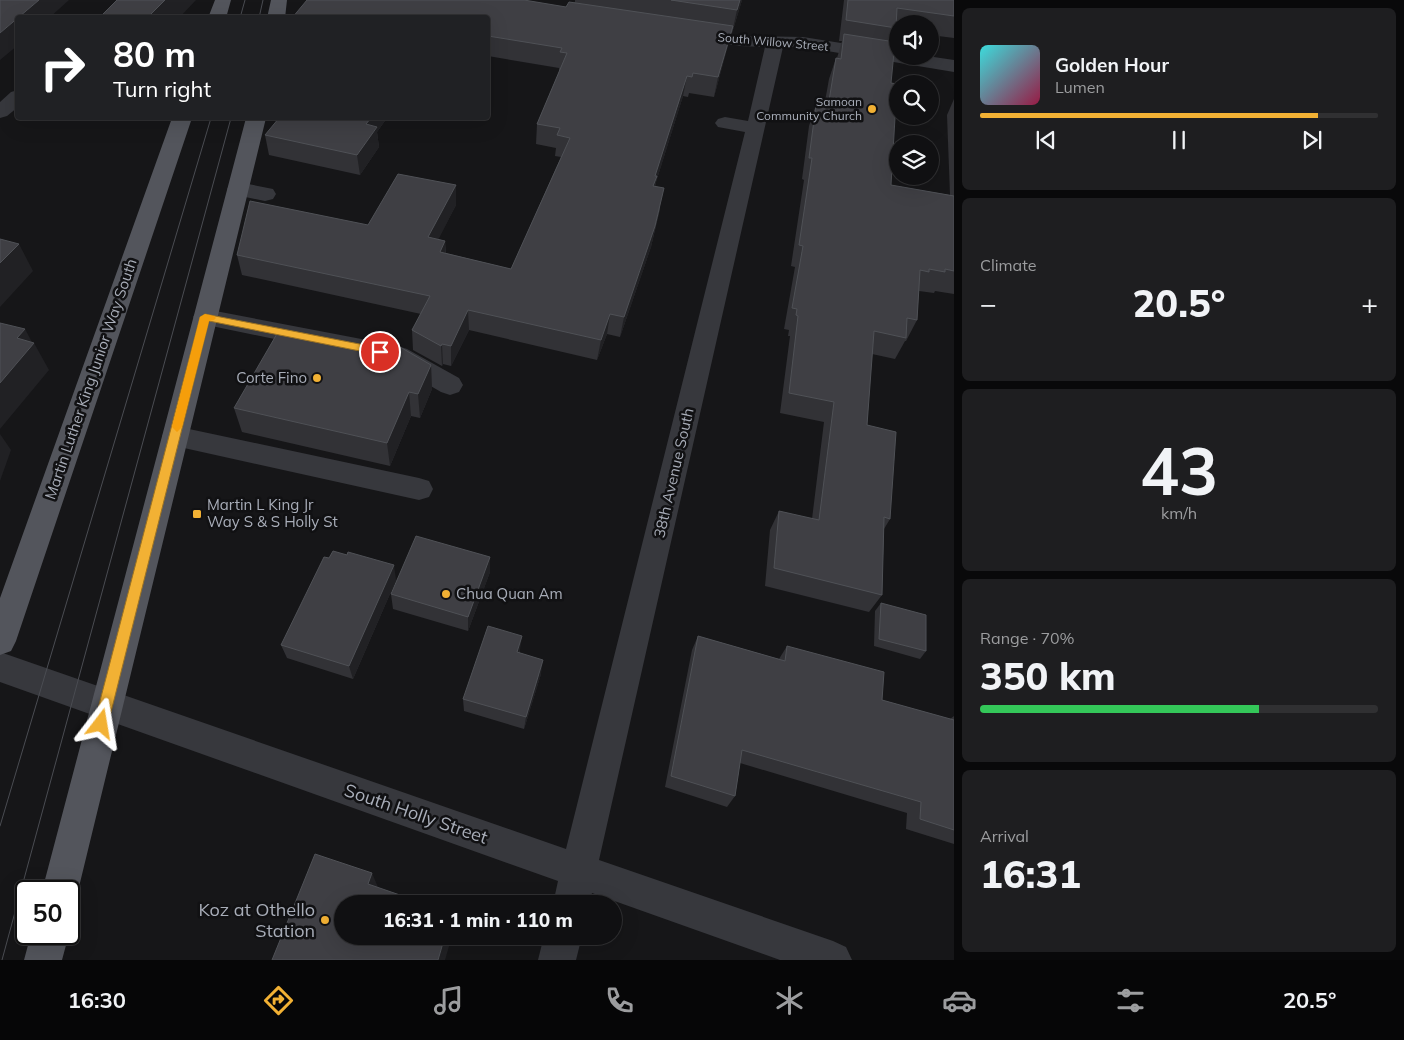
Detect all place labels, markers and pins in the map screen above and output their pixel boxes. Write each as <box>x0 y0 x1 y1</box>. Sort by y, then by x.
place label: Samoan Community Church <box>756 94 862 123</box>
marker: Samoan Community Church <box>866 103 878 115</box>
pin <box>359 331 401 373</box>
place label: Corte Fino <box>236 368 307 387</box>
marker: Corte Fino <box>311 372 323 384</box>
place label: Martin L King Jr Way S & S Holly St <box>207 495 338 531</box>
marker: Martin L King Jr Way S & S Holly St <box>191 508 203 520</box>
place label: Chua Quan Am <box>456 584 563 603</box>
marker: Chua Quan Am <box>440 588 452 600</box>
place label: Koz at Othello Station <box>198 898 315 942</box>
marker: Koz at Othello Station <box>319 914 331 926</box>

